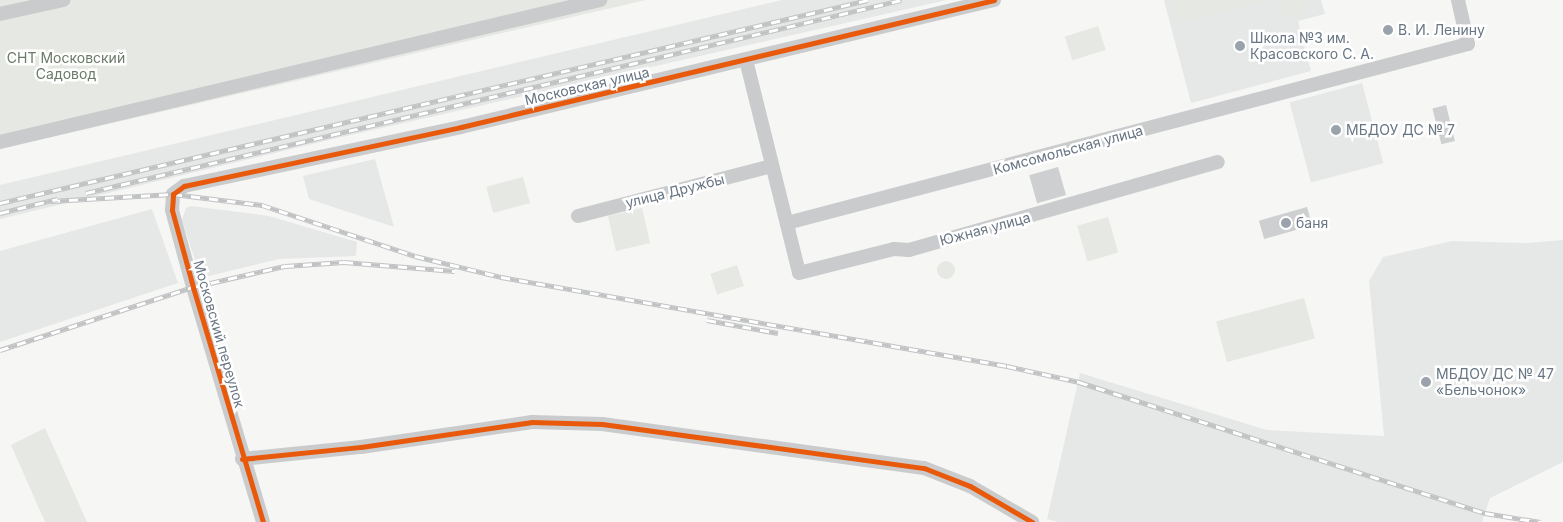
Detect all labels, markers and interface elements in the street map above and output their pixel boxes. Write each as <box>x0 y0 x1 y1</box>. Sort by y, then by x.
place label: В. И. Ленину <box>1398 22 1485 38</box>
marker: В. И. Ленину <box>1382 24 1394 36</box>
place label: Школа №3 им. Красовского С. А. <box>1250 30 1374 62</box>
marker: Школа №3 им. Красовского С. А. <box>1234 40 1246 52</box>
park label: СНТ Московский Садовод <box>7 50 125 82</box>
street label: Московская улица <box>523 63 651 109</box>
street label: Комсомольская улица <box>991 122 1145 178</box>
place label: МБДОУ ДС № 7 <box>1346 122 1455 138</box>
marker: МБДОУ ДС № 7 <box>1330 124 1342 136</box>
street label: улица Дружбы <box>624 171 726 211</box>
street label: Южная улица <box>938 209 1032 249</box>
place label: баня <box>1296 215 1328 231</box>
marker: баня <box>1280 217 1292 229</box>
street label: Московский переулок <box>190 258 248 410</box>
place label: МБДОУ ДС № 47 «Бельчонок» <box>1436 366 1554 398</box>
marker: МБДОУ ДС № 47 «Бельчонок» <box>1420 376 1432 388</box>

